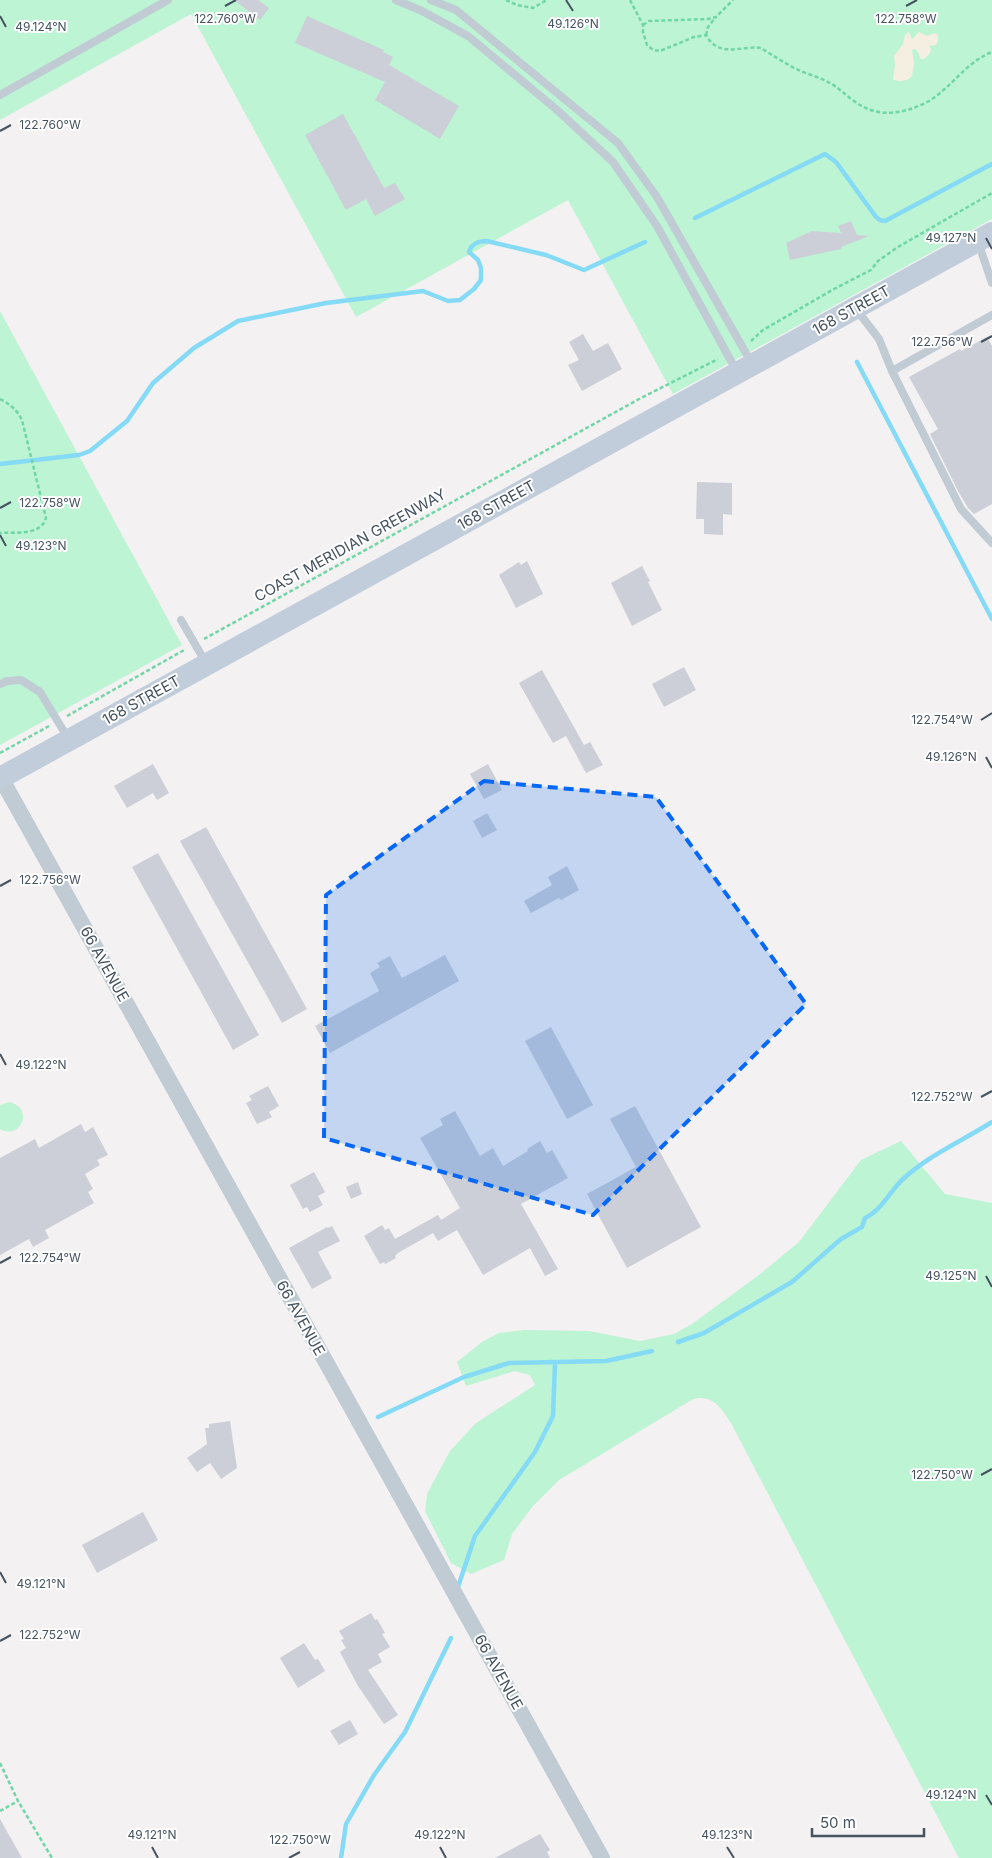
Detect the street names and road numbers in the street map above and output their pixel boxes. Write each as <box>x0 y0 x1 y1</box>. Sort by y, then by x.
street label: 168 STREET <box>809 281 893 339</box>
street label: 168 STREET <box>454 476 538 534</box>
street label: COAST MERIDIAN GREENWAY <box>251 484 449 606</box>
street label: 168 STREET <box>99 671 183 729</box>
street label: 66 AVENUE <box>77 923 133 1005</box>
street label: 66 AVENUE <box>273 1277 329 1359</box>
street label: 66 AVENUE <box>471 1631 527 1713</box>

